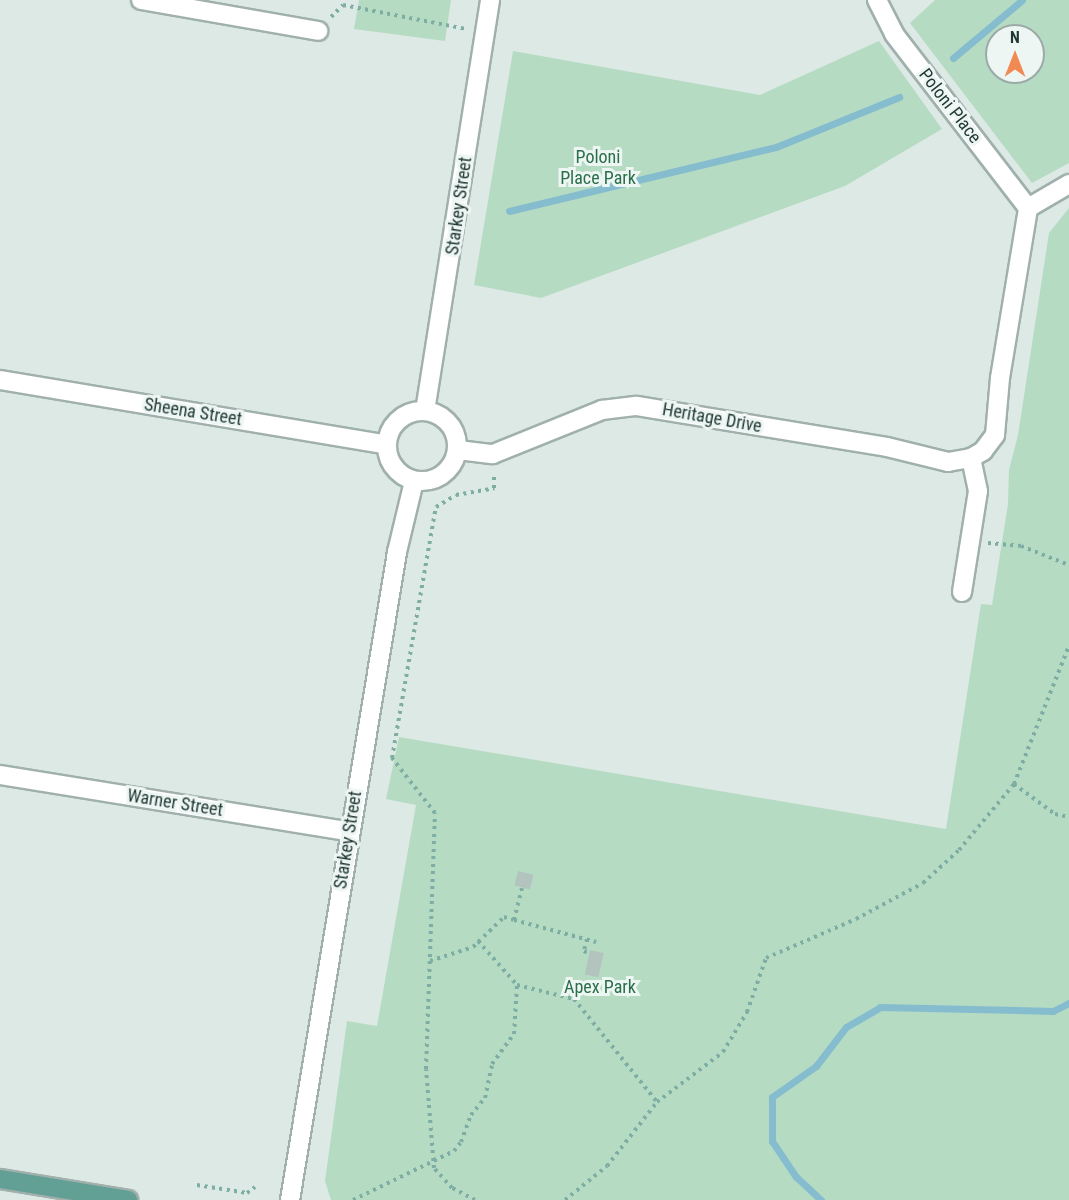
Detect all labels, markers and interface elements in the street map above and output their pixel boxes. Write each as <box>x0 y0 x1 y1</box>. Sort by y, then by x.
north arrow <box>985 24 1045 84</box>
text: N <box>1010 28 1020 47</box>
street label: Poloni Place <box>914 64 986 148</box>
park label: Poloni Place Park <box>560 147 636 190</box>
street label: Starkey Street <box>441 156 477 256</box>
street label: Sheena Street <box>143 394 243 430</box>
street label: Heritage Drive <box>661 399 763 437</box>
street label: Warner Street <box>126 785 224 821</box>
street label: Starkey Street <box>330 790 366 890</box>
park label: Apex Park <box>564 976 636 998</box>

